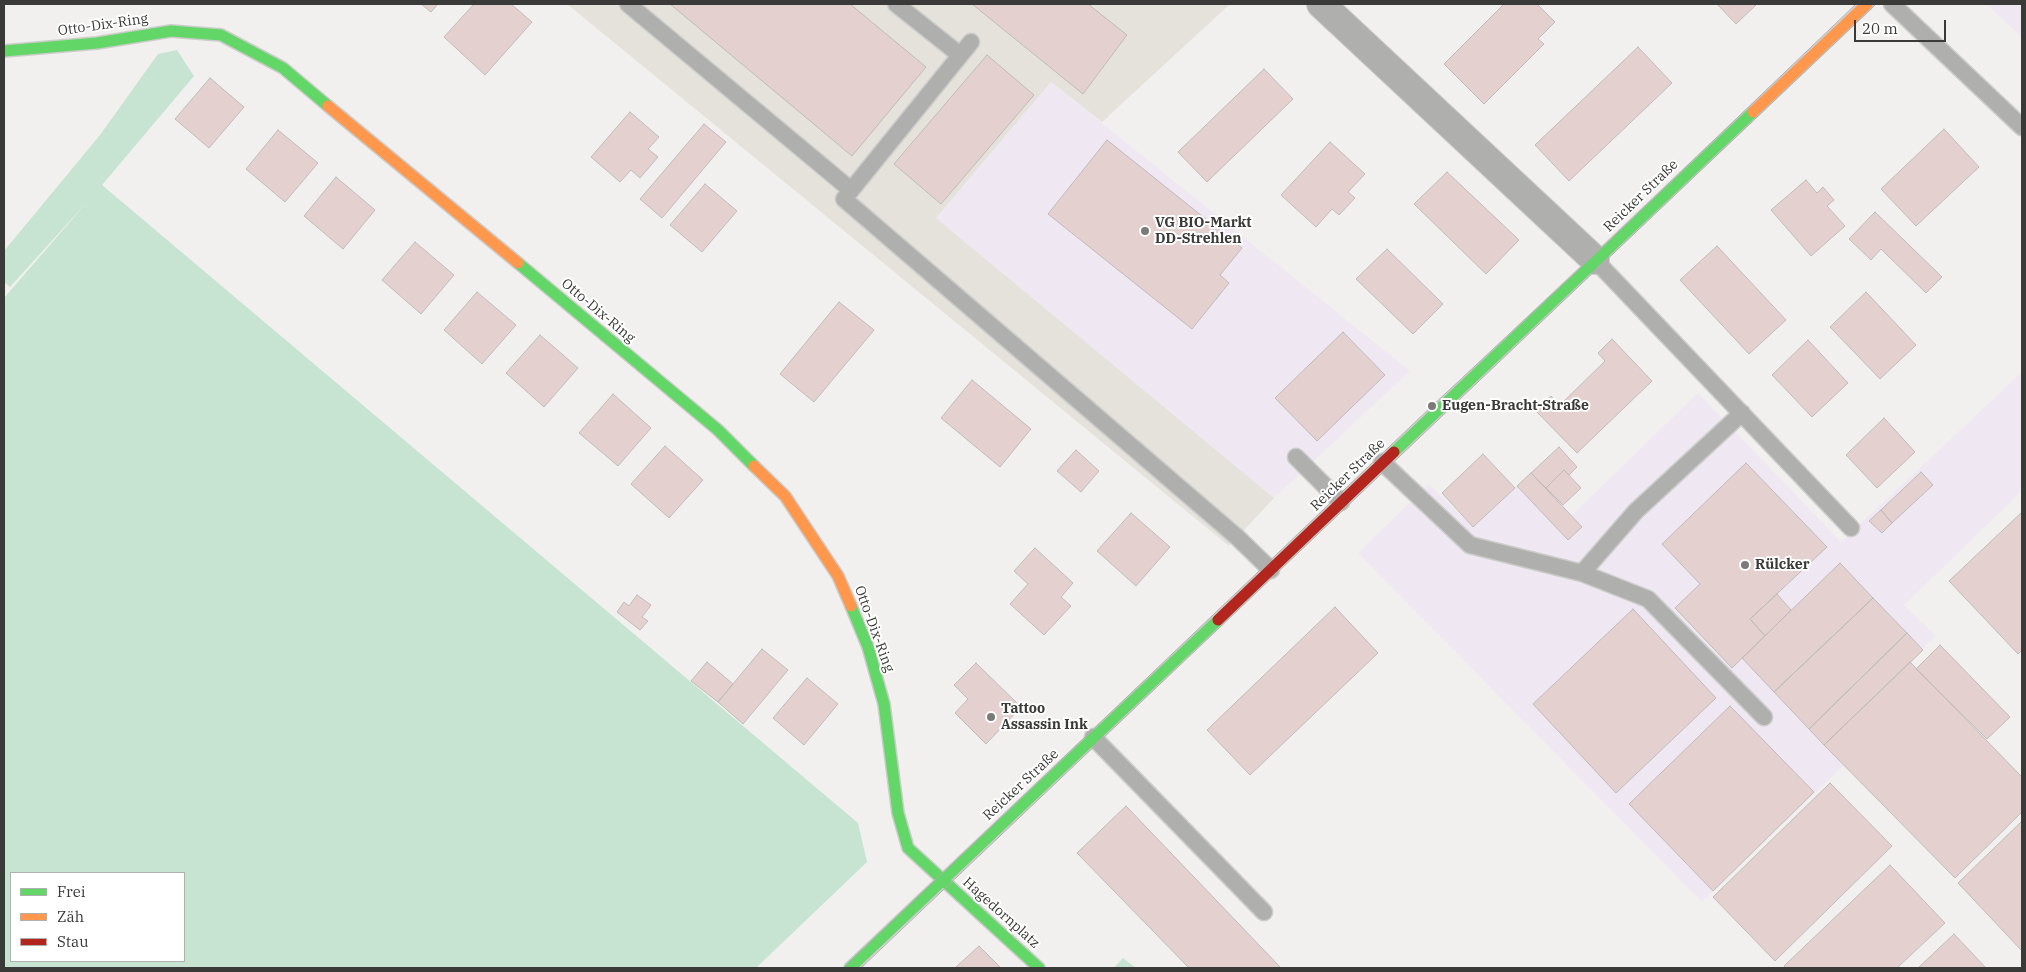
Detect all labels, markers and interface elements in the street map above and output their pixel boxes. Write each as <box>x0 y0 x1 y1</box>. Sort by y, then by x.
street label: Otto-Dix-Ring <box>57 10 149 40</box>
scale bar <box>1856 10 1948 42</box>
text: 20 m <box>1862 19 1898 38</box>
street label: Reicker Straße <box>1600 156 1682 236</box>
place label: VG BIO-Markt DD-Strehlen <box>1155 215 1251 248</box>
marker: VG BIO-Markt DD-Strehlen <box>1139 225 1151 237</box>
street label: Otto-Dix-Ring <box>558 275 638 347</box>
place label: Eugen-Bracht-Straße <box>1442 398 1589 414</box>
marker: Eugen-Bracht-Straße <box>1426 400 1438 412</box>
street label: Reicker Straße <box>1307 435 1389 515</box>
place label: Rülcker <box>1755 557 1810 573</box>
marker: Rülcker <box>1739 559 1751 571</box>
street label: Otto-Dix-Ring <box>851 583 897 675</box>
place label: Tattoo Assassin Ink <box>1001 701 1088 734</box>
marker: Tattoo Assassin Ink <box>985 711 997 723</box>
street label: Reicker Straße <box>980 746 1062 824</box>
legend <box>10 872 185 962</box>
street label: Hagedornplatz <box>959 874 1043 952</box>
text: Frei <box>57 882 85 901</box>
text: Zäh <box>57 907 84 926</box>
text: Stau <box>57 932 89 951</box>

